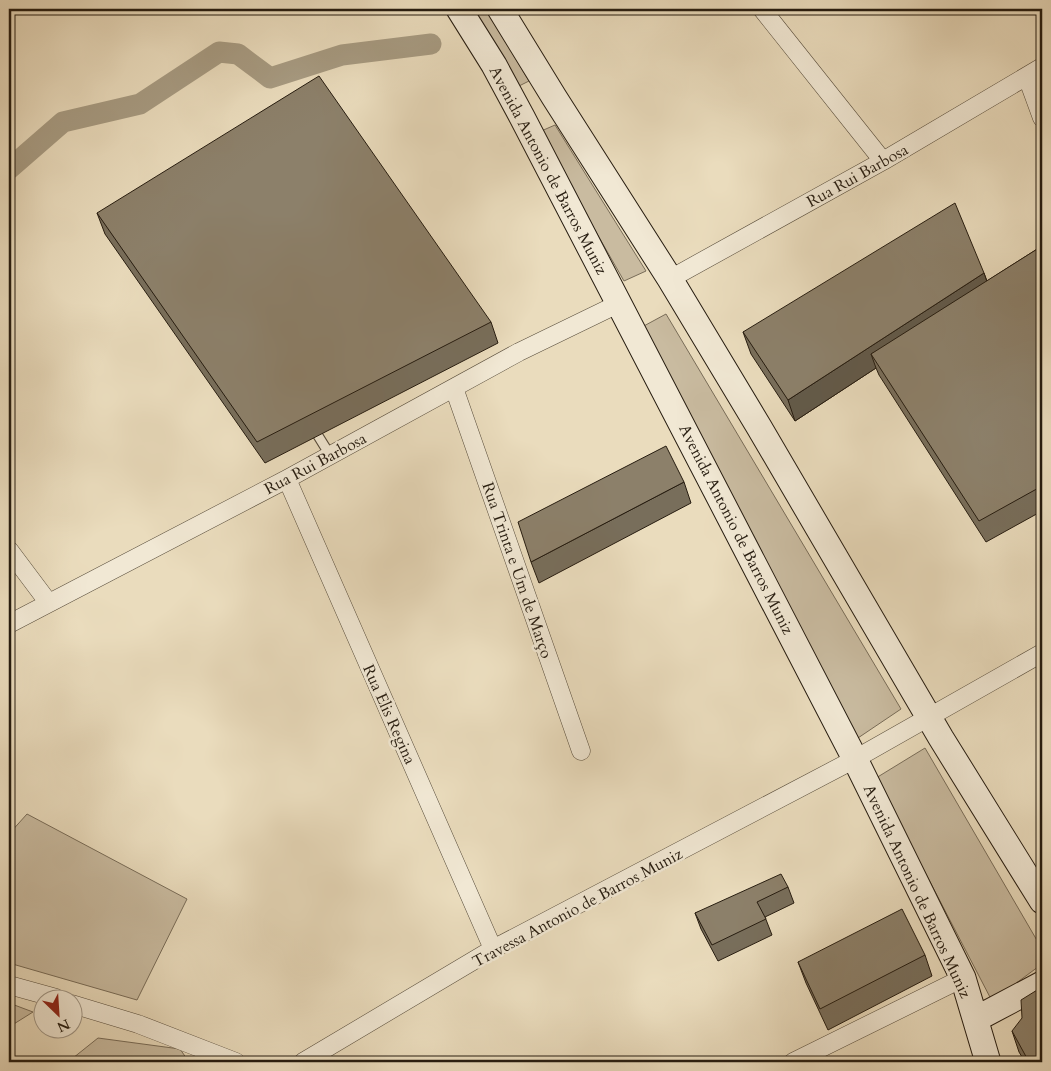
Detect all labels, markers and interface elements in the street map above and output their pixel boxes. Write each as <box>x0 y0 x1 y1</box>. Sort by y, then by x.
street label: Avenida Antonio de Barros Muniz <box>484 62 613 279</box>
street label: Rua Rui Barbosa <box>803 139 912 213</box>
street label: Avenida Antonio de Barros Muniz <box>673 421 799 638</box>
street label: Rua Rui Barbosa <box>260 428 371 500</box>
street label: Rua Trinta e Um de Março <box>477 479 558 662</box>
street label: Rua Elis Regina <box>357 661 421 768</box>
street label: Avenida Antonio de Barros Muniz <box>858 781 976 1002</box>
street label: Travessa Antonio de Barros Muniz <box>469 843 686 973</box>
north arrow <box>32 988 82 1038</box>
text: N <box>54 1014 73 1037</box>

